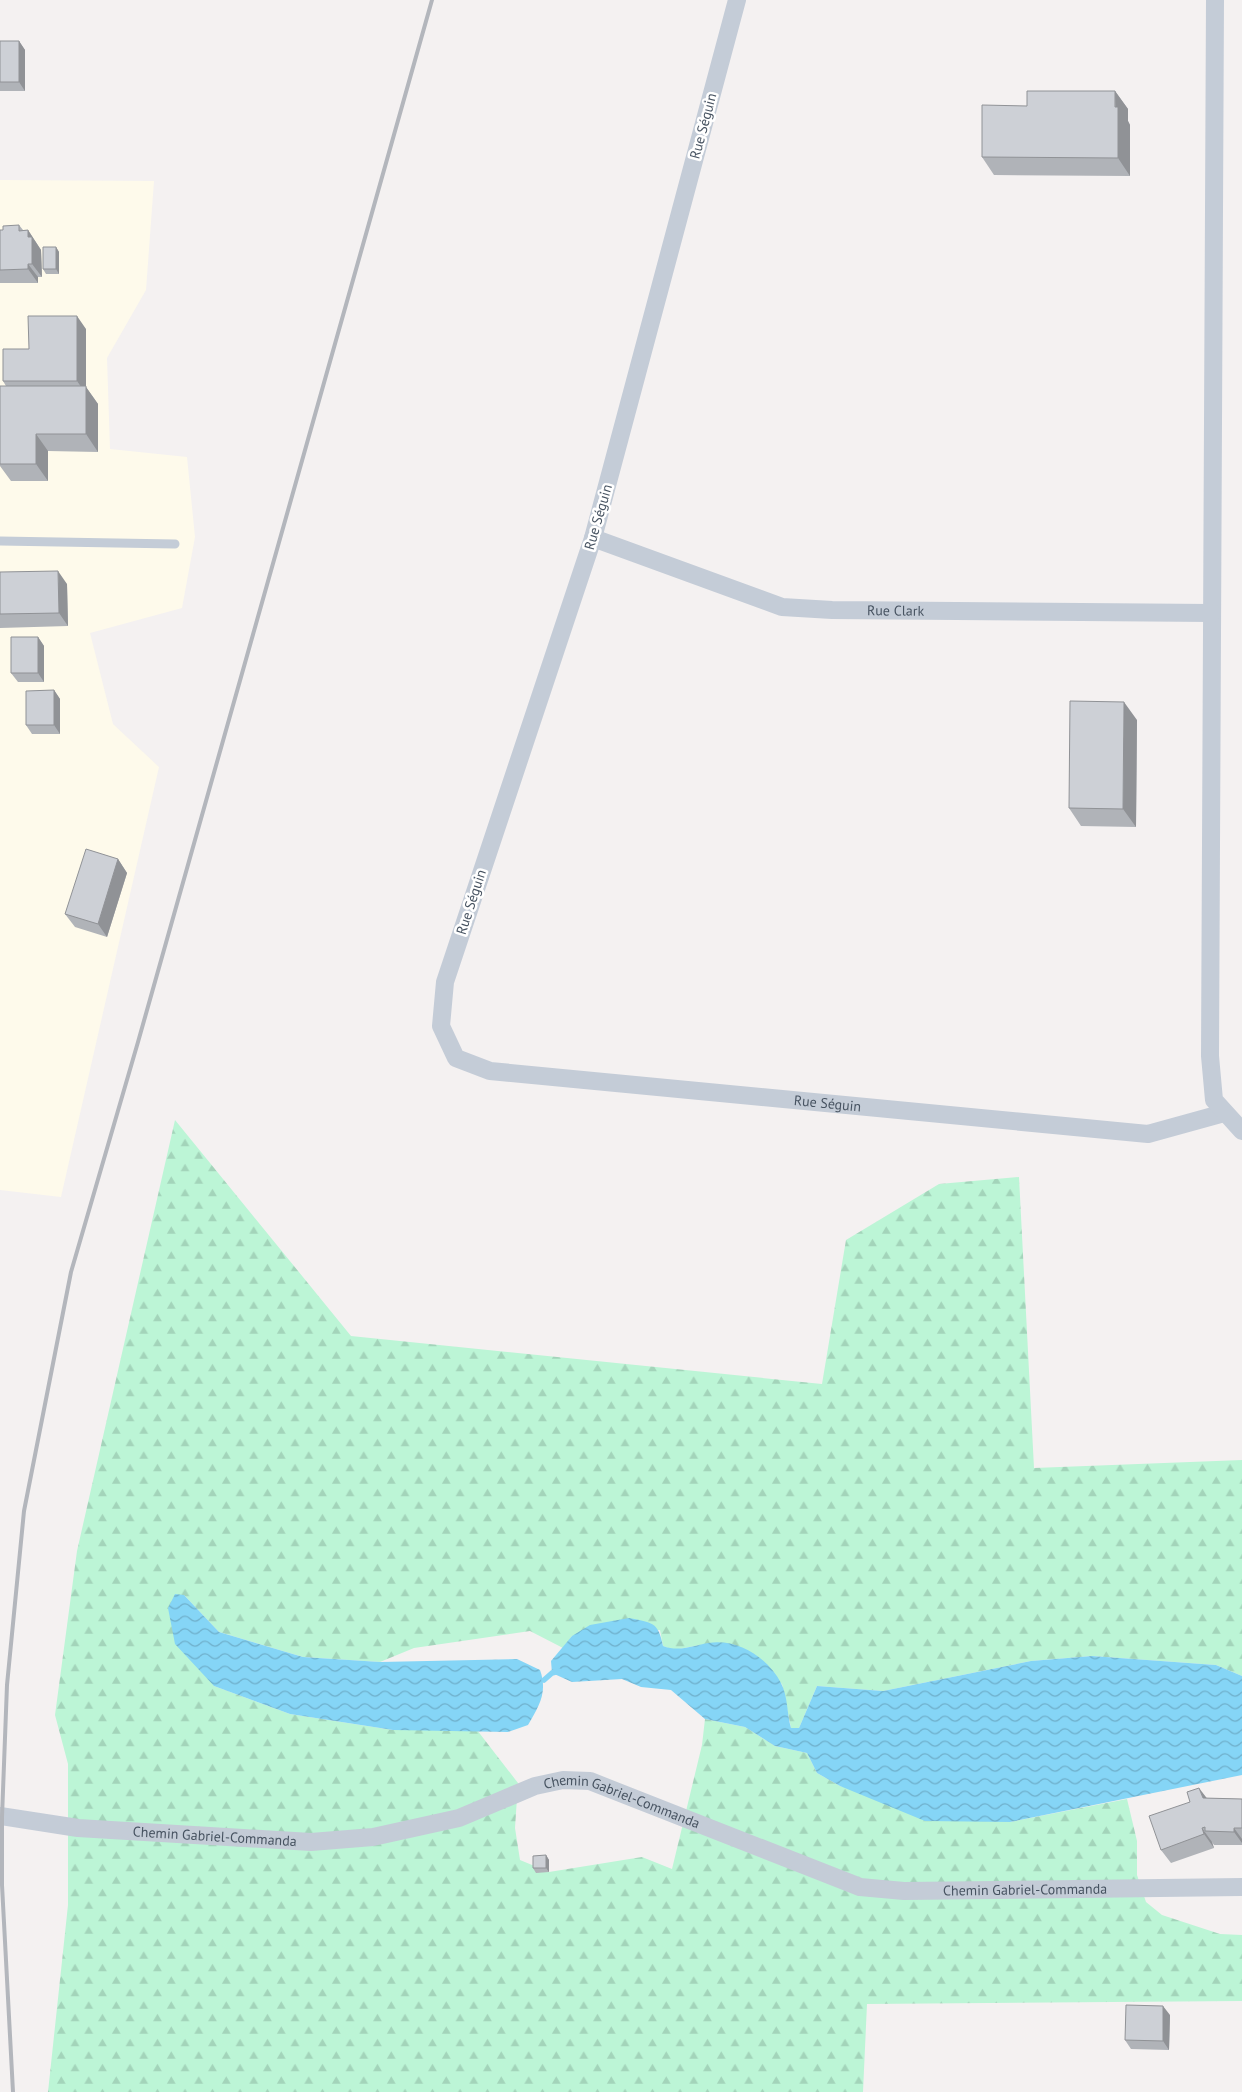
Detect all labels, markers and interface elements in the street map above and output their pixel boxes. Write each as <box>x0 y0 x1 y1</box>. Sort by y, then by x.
street label: Rue Séguin <box>686 91 720 161</box>
street label: Rue Séguin <box>580 482 616 552</box>
street label: Rue Clark <box>867 601 925 620</box>
street label: Rue Séguin <box>452 867 490 937</box>
street label: Rue Séguin <box>793 1091 862 1115</box>
street label: Chemin Gabriel-Commanda <box>542 1771 703 1832</box>
street label: Chemin Gabriel-Commanda <box>132 1822 297 1850</box>
street label: Chemin Gabriel-Commanda <box>943 1880 1107 1900</box>

